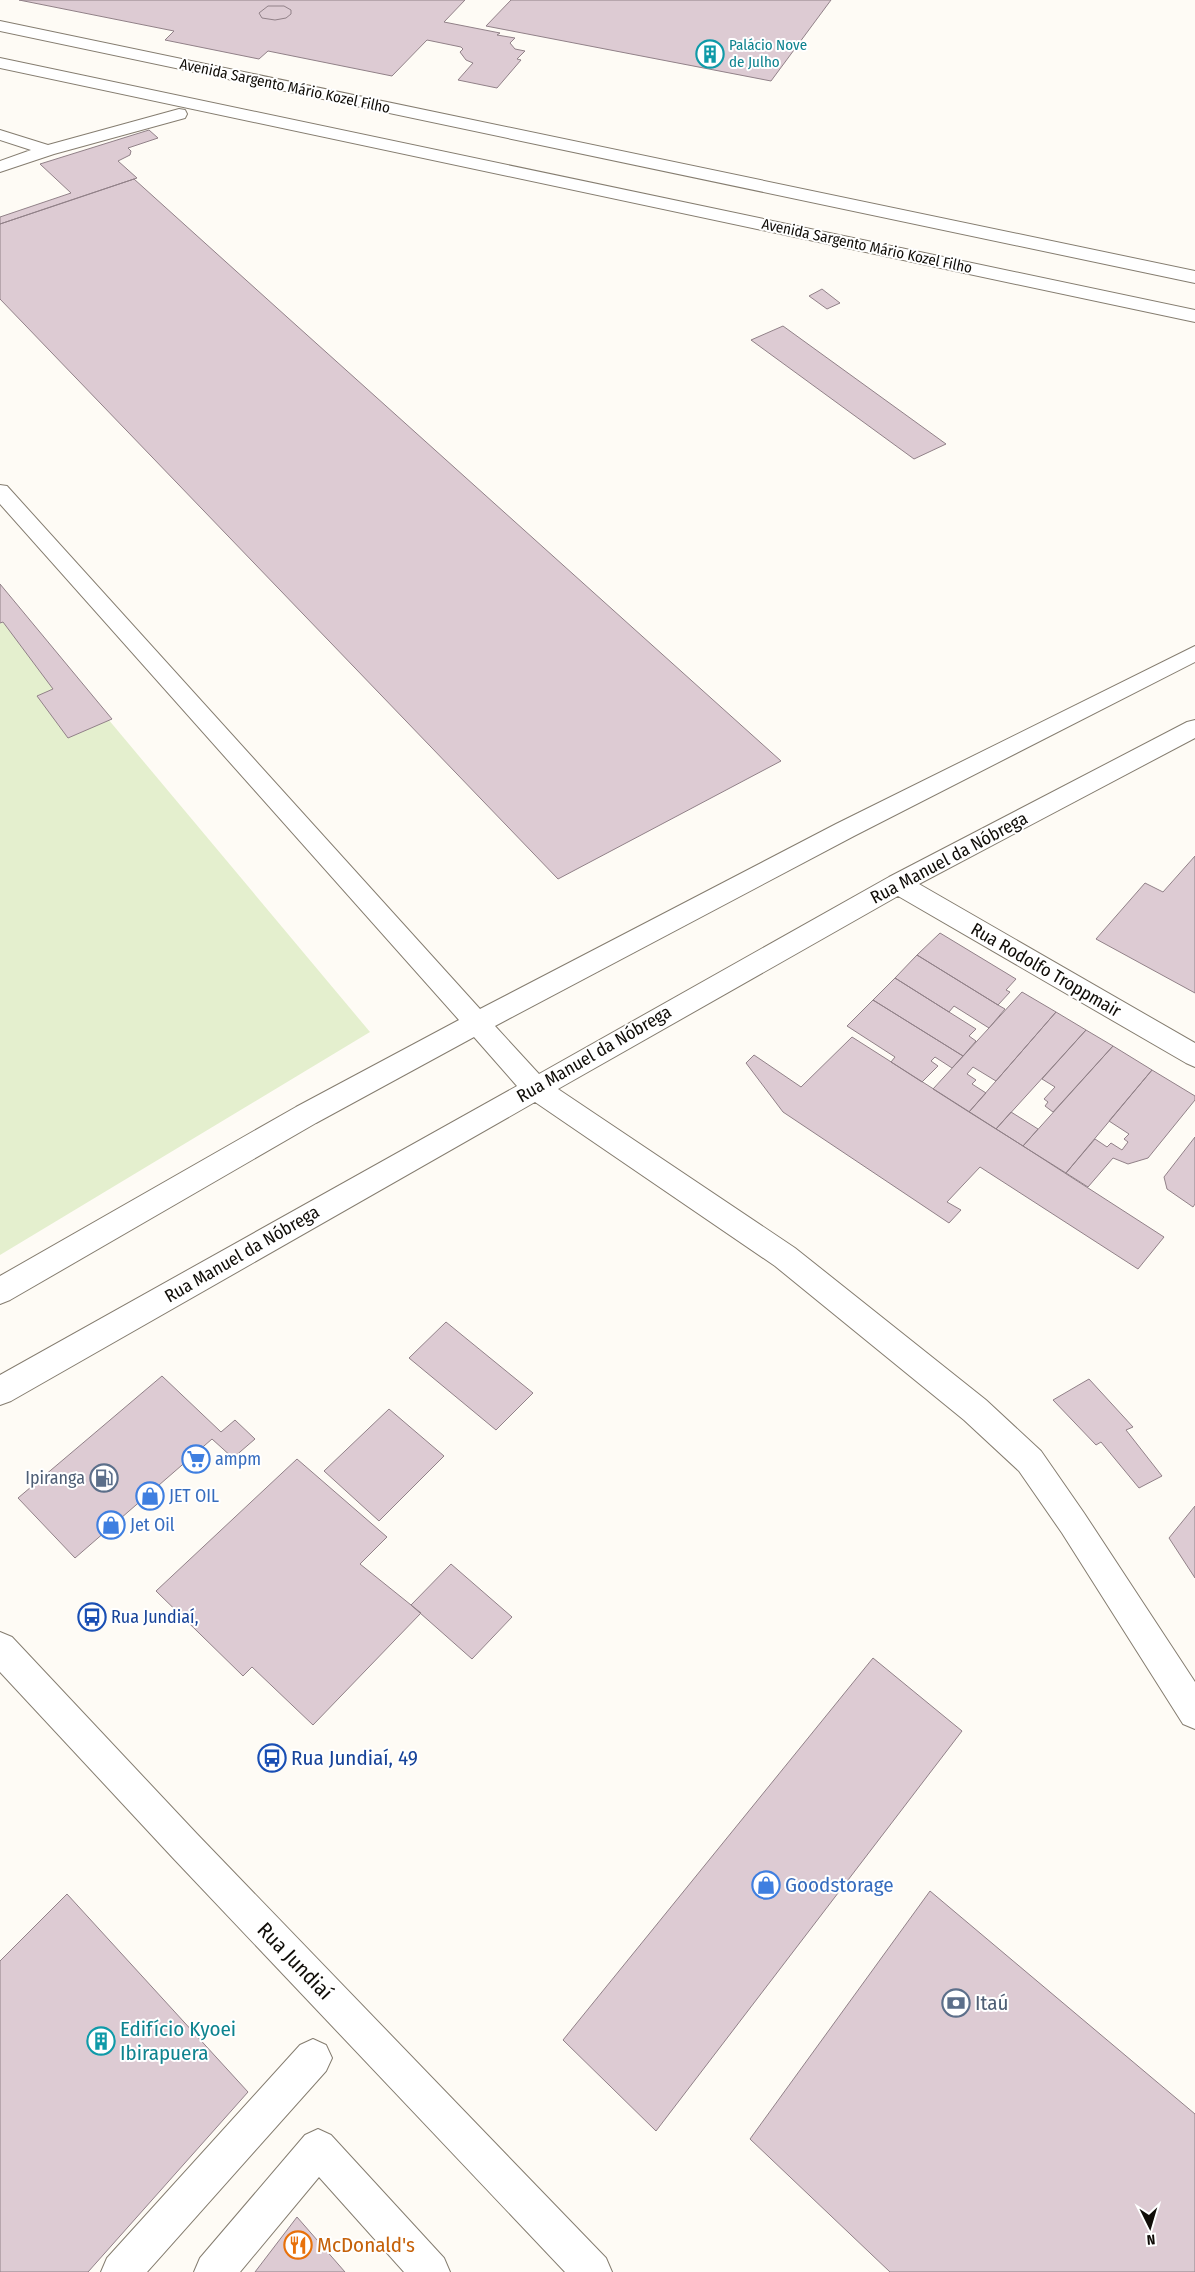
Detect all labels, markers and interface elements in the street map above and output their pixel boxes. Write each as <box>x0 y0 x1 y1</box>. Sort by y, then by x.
place label: Palácio Nove de Julho <box>729 36 807 71</box>
building icon: Palácio Nove de Julho <box>695 39 725 69</box>
street label: Avenida Sargento Mário Kozel Filho <box>178 55 392 117</box>
street label: Avenida Sargento Mário Kozel Filho <box>760 215 974 277</box>
street label: Rua Manuel da Nóbrega <box>867 807 1032 909</box>
street label: Rua Rodolfo Troppmair <box>967 918 1126 1022</box>
street label: Rua Manuel da Nóbrega <box>513 1001 675 1107</box>
street label: Rua Manuel da Nóbrega <box>161 1201 323 1307</box>
supermarket icon: ampm <box>181 1444 211 1474</box>
place label: ampm <box>215 1448 261 1470</box>
fuel station icon: Ipiranga <box>89 1463 119 1493</box>
place label: Ipiranga <box>25 1467 85 1489</box>
shop icon: JET OIL <box>135 1481 165 1511</box>
place label: JET OIL <box>169 1485 219 1507</box>
shop icon: Jet Oil <box>96 1510 126 1540</box>
place label: Jet Oil <box>130 1514 175 1536</box>
bus stop icon: Rua Jundiaí, <box>77 1602 107 1632</box>
place label: Rua Jundiaí, <box>111 1606 198 1628</box>
bus stop icon: Rua Jundiaí, 49 <box>257 1743 287 1773</box>
place label: Rua Jundiaí, 49 <box>291 1745 418 1771</box>
shop icon: Goodstorage <box>751 1870 781 1900</box>
place label: Goodstorage <box>785 1872 894 1898</box>
street label: Rua Jundiaí <box>252 1917 338 2005</box>
bank icon: Itaú <box>941 1988 971 2018</box>
place label: Itaú <box>975 1990 1009 2016</box>
place label: Edifício Kyoei Ibirapuera <box>120 2016 236 2066</box>
building icon: Edifício Kyoei Ibirapuera <box>86 2026 116 2056</box>
north arrow <box>1125 2202 1175 2252</box>
restaurant icon: McDonald's <box>283 2230 313 2260</box>
text: N <box>1146 2231 1156 2248</box>
place label: McDonald's <box>317 2232 415 2258</box>

